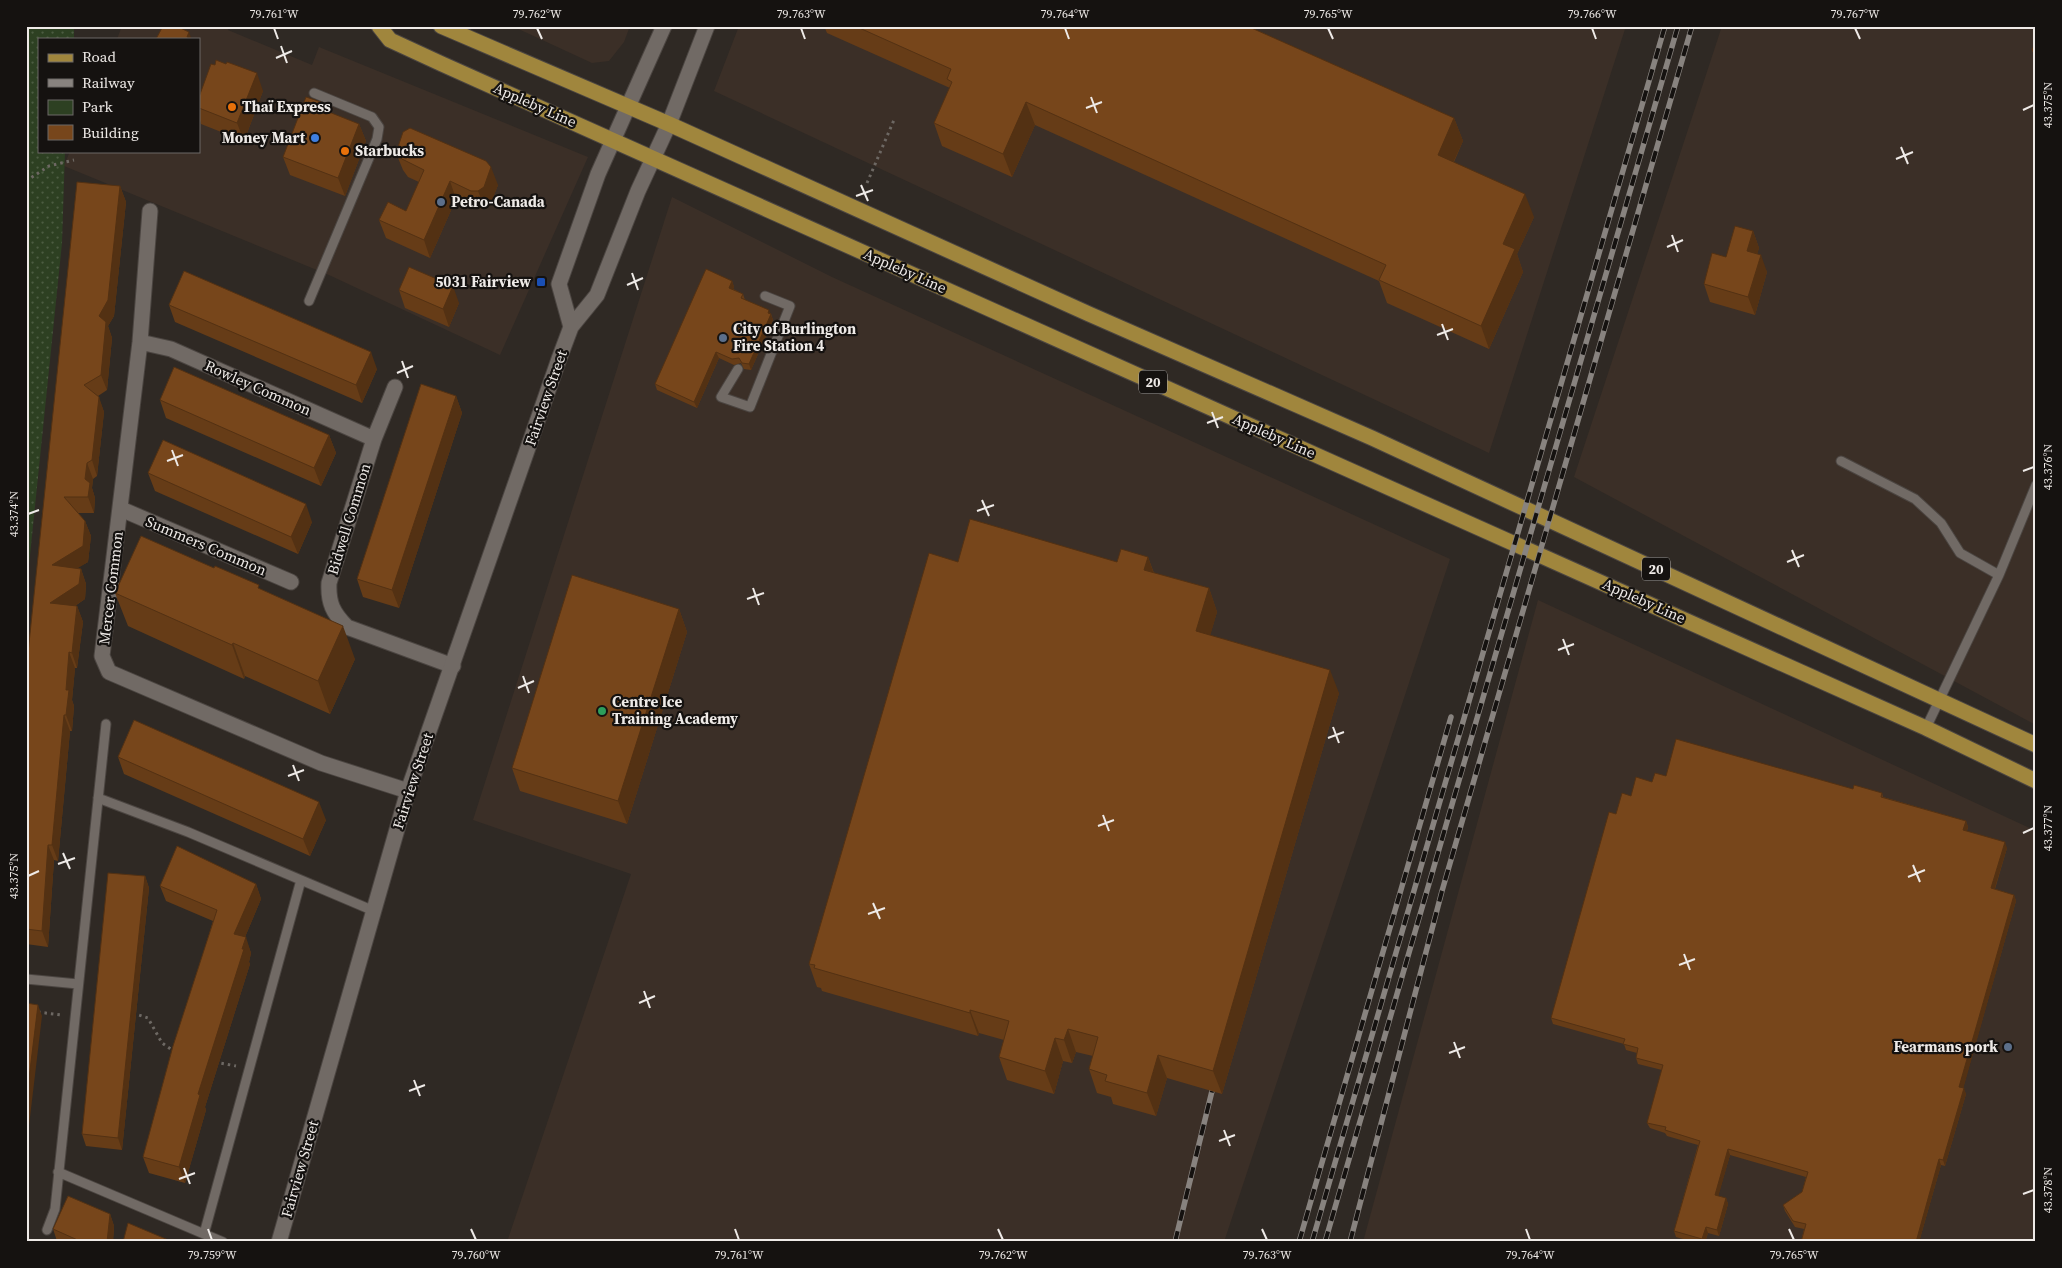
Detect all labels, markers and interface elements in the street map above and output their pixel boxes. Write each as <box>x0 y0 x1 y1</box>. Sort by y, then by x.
text: 79.761°W <box>249 6 299 22</box>
text: 79.762°W <box>512 6 562 22</box>
text: 79.763°W <box>776 6 826 22</box>
text: 79.764°W <box>1040 6 1090 22</box>
text: 79.765°W <box>1303 6 1353 22</box>
text: 79.766°W <box>1567 6 1617 22</box>
text: 79.767°W <box>1830 6 1880 22</box>
legend <box>38 38 200 152</box>
text: Road <box>82 46 116 67</box>
text: Railway <box>82 72 135 93</box>
street label: Appleby Line <box>491 77 580 132</box>
text: 43.375°N <box>2040 82 2056 128</box>
text: Park <box>82 96 114 117</box>
place label: Thaï Express <box>242 96 331 117</box>
marker: Thaï Express <box>226 101 238 113</box>
text: Building <box>82 122 139 143</box>
place label: Money Mart <box>222 127 306 148</box>
marker: Money Mart <box>309 132 321 144</box>
place label: Starbucks <box>355 140 424 161</box>
marker: Starbucks <box>339 145 351 157</box>
place label: Petro-Canada <box>451 191 546 212</box>
marker: Petro-Canada <box>435 196 447 208</box>
street label: Appleby Line <box>861 243 950 298</box>
place label: 5031 Fairview <box>435 271 531 292</box>
marker: 5031 Fairview <box>535 276 547 288</box>
place label: City of Burlington Fire Station 4 <box>733 318 856 356</box>
marker: City of Burlington Fire Station 4 <box>717 332 729 344</box>
street label: Fairview Street <box>519 347 572 449</box>
street label: Rowley Common <box>202 355 315 420</box>
road number: 20 <box>1139 371 1167 394</box>
street label: Appleby Line <box>1230 408 1319 463</box>
text: 43.376°N <box>2040 444 2056 490</box>
street label: Bidwell Common <box>322 461 375 577</box>
text: 43.374°N <box>6 491 22 537</box>
street label: Summers Common <box>143 511 270 580</box>
street label: Mercer Common <box>93 530 128 646</box>
road number: 20 <box>1642 558 1670 580</box>
street label: Appleby Line <box>1600 573 1689 628</box>
place label: Centre Ice Training Academy <box>612 691 738 729</box>
marker: Centre Ice Training Academy <box>596 705 608 717</box>
street label: Fairview Street <box>387 730 438 832</box>
text: 43.377°N <box>2040 805 2056 851</box>
text: 43.375°N <box>6 853 22 899</box>
place label: Fearmans pork <box>1893 1036 1998 1057</box>
marker: Fearmans pork <box>2002 1041 2014 1053</box>
street label: Fairview Street <box>276 1118 323 1220</box>
text: 43.378°N <box>2040 1167 2056 1213</box>
text: 79.759°W <box>187 1247 237 1263</box>
text: 79.760°W <box>451 1247 501 1263</box>
text: 79.761°W <box>714 1247 764 1263</box>
text: 79.762°W <box>978 1247 1028 1263</box>
text: 79.763°W <box>1242 1247 1292 1263</box>
text: 79.764°W <box>1505 1247 1555 1263</box>
text: 79.765°W <box>1769 1247 1819 1263</box>

